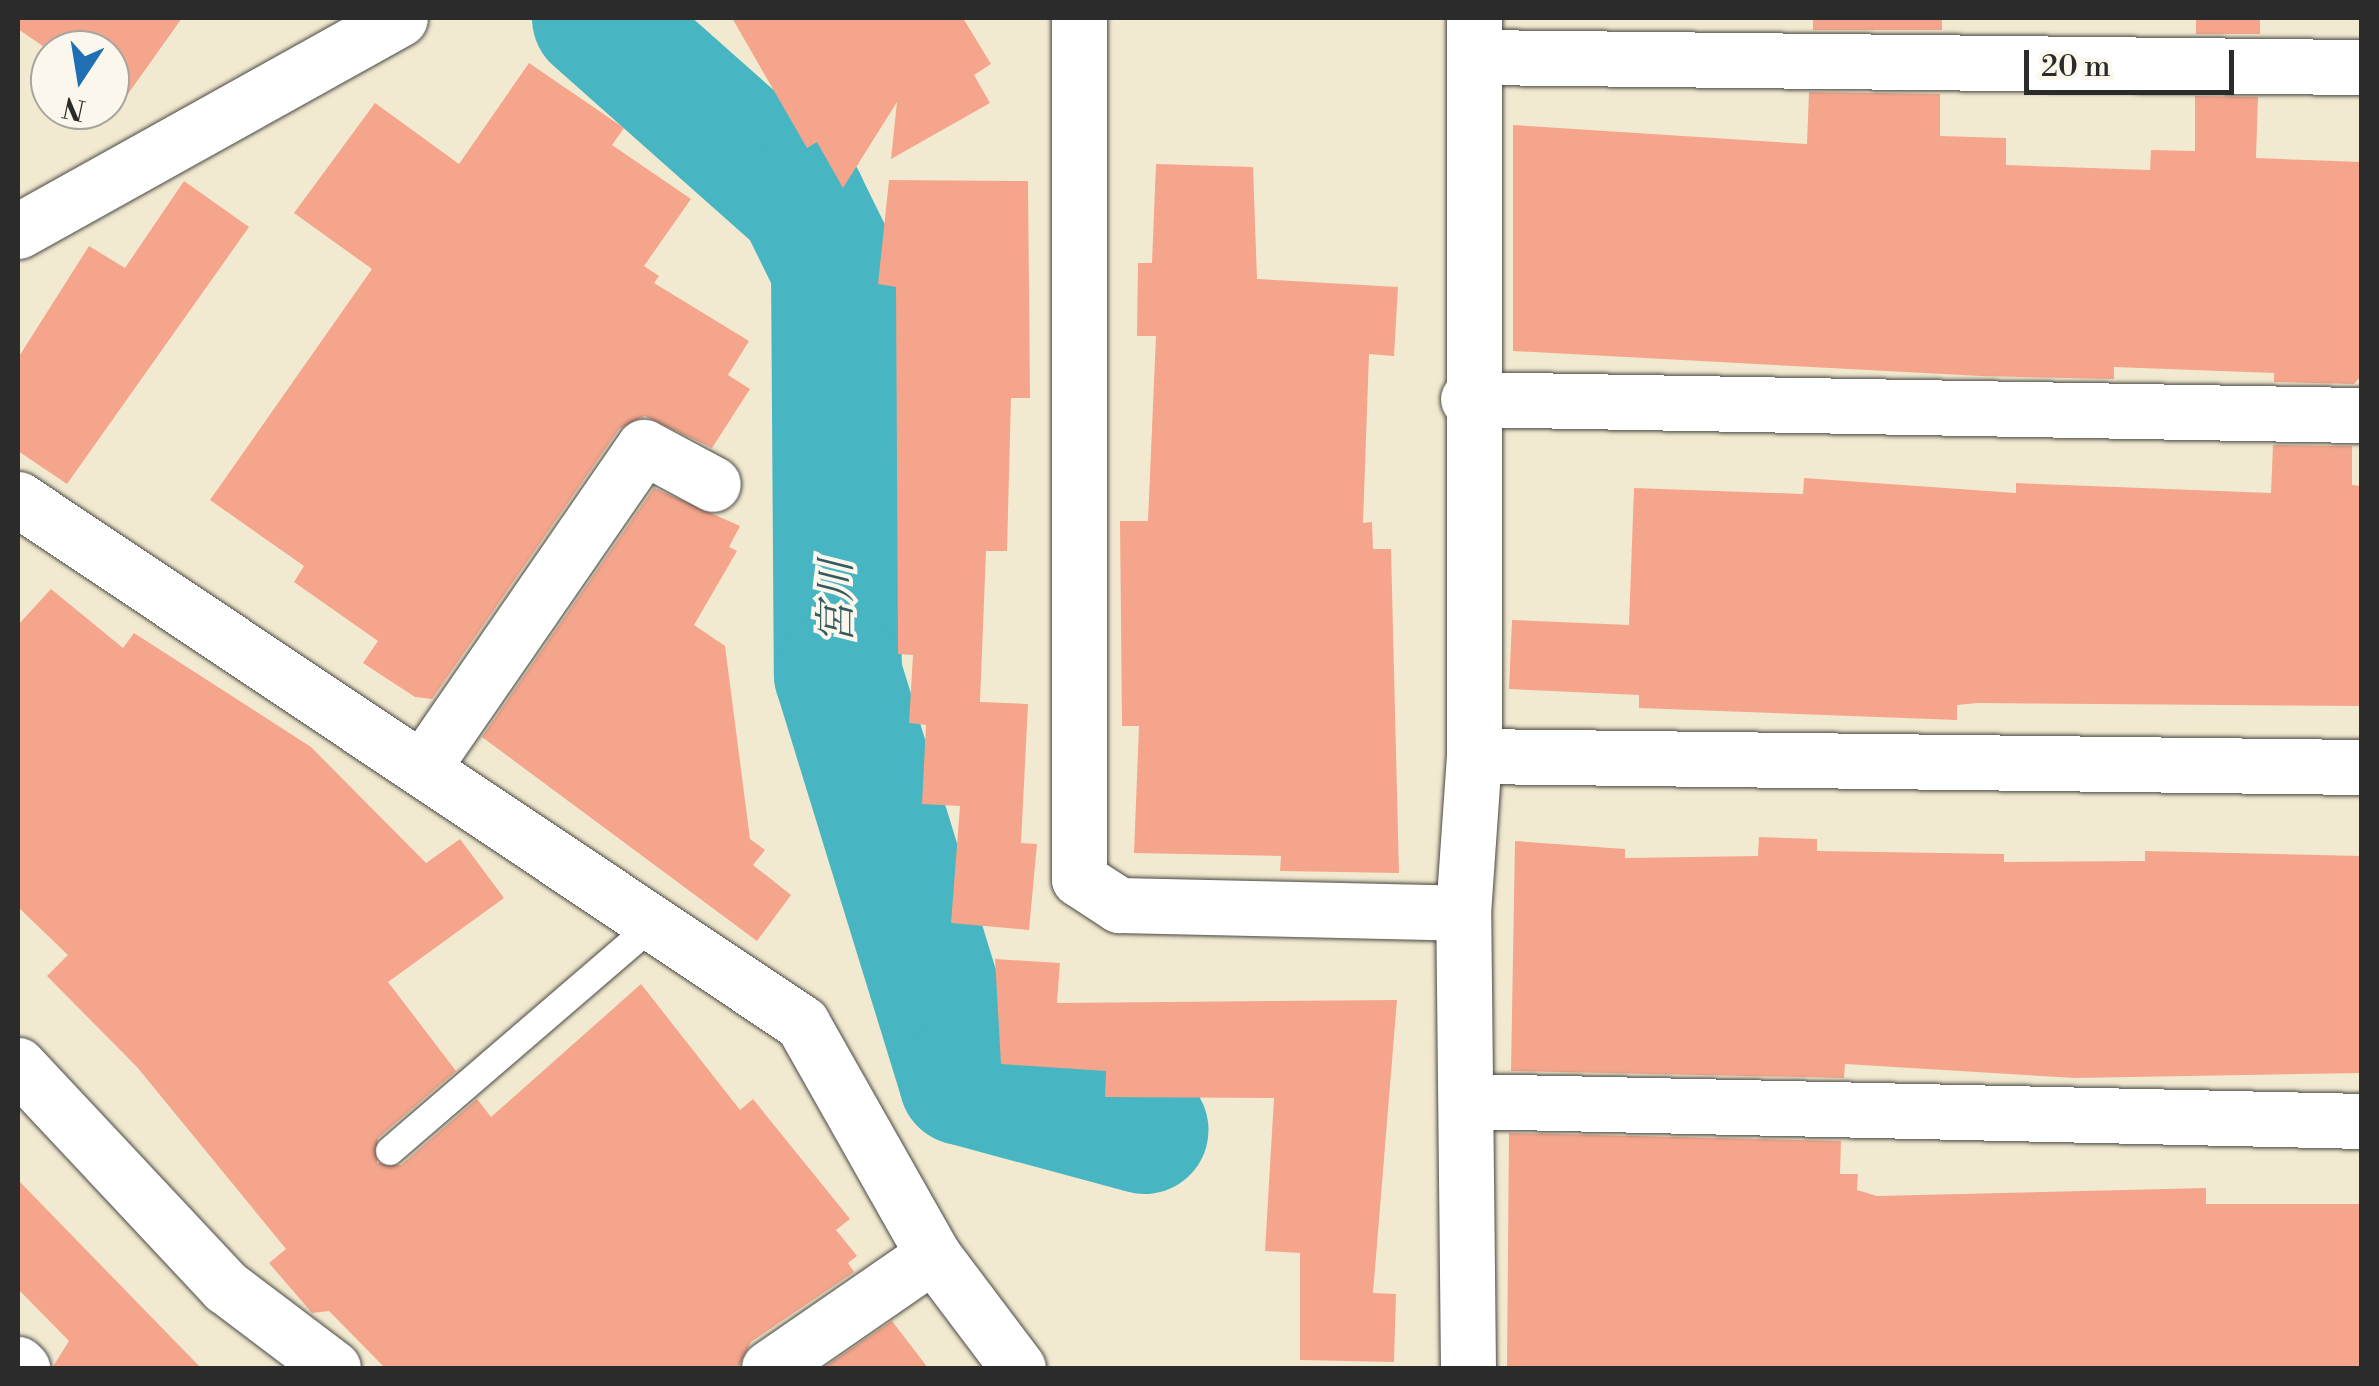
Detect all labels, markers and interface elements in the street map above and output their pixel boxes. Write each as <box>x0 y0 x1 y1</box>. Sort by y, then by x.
north arrow <box>30 30 130 130</box>
scale bar <box>2029 30 2239 92</box>
text: 20 m <box>2041 48 2110 86</box>
text: N <box>60 88 89 127</box>
water label: 宮川 <box>813 560 863 644</box>

